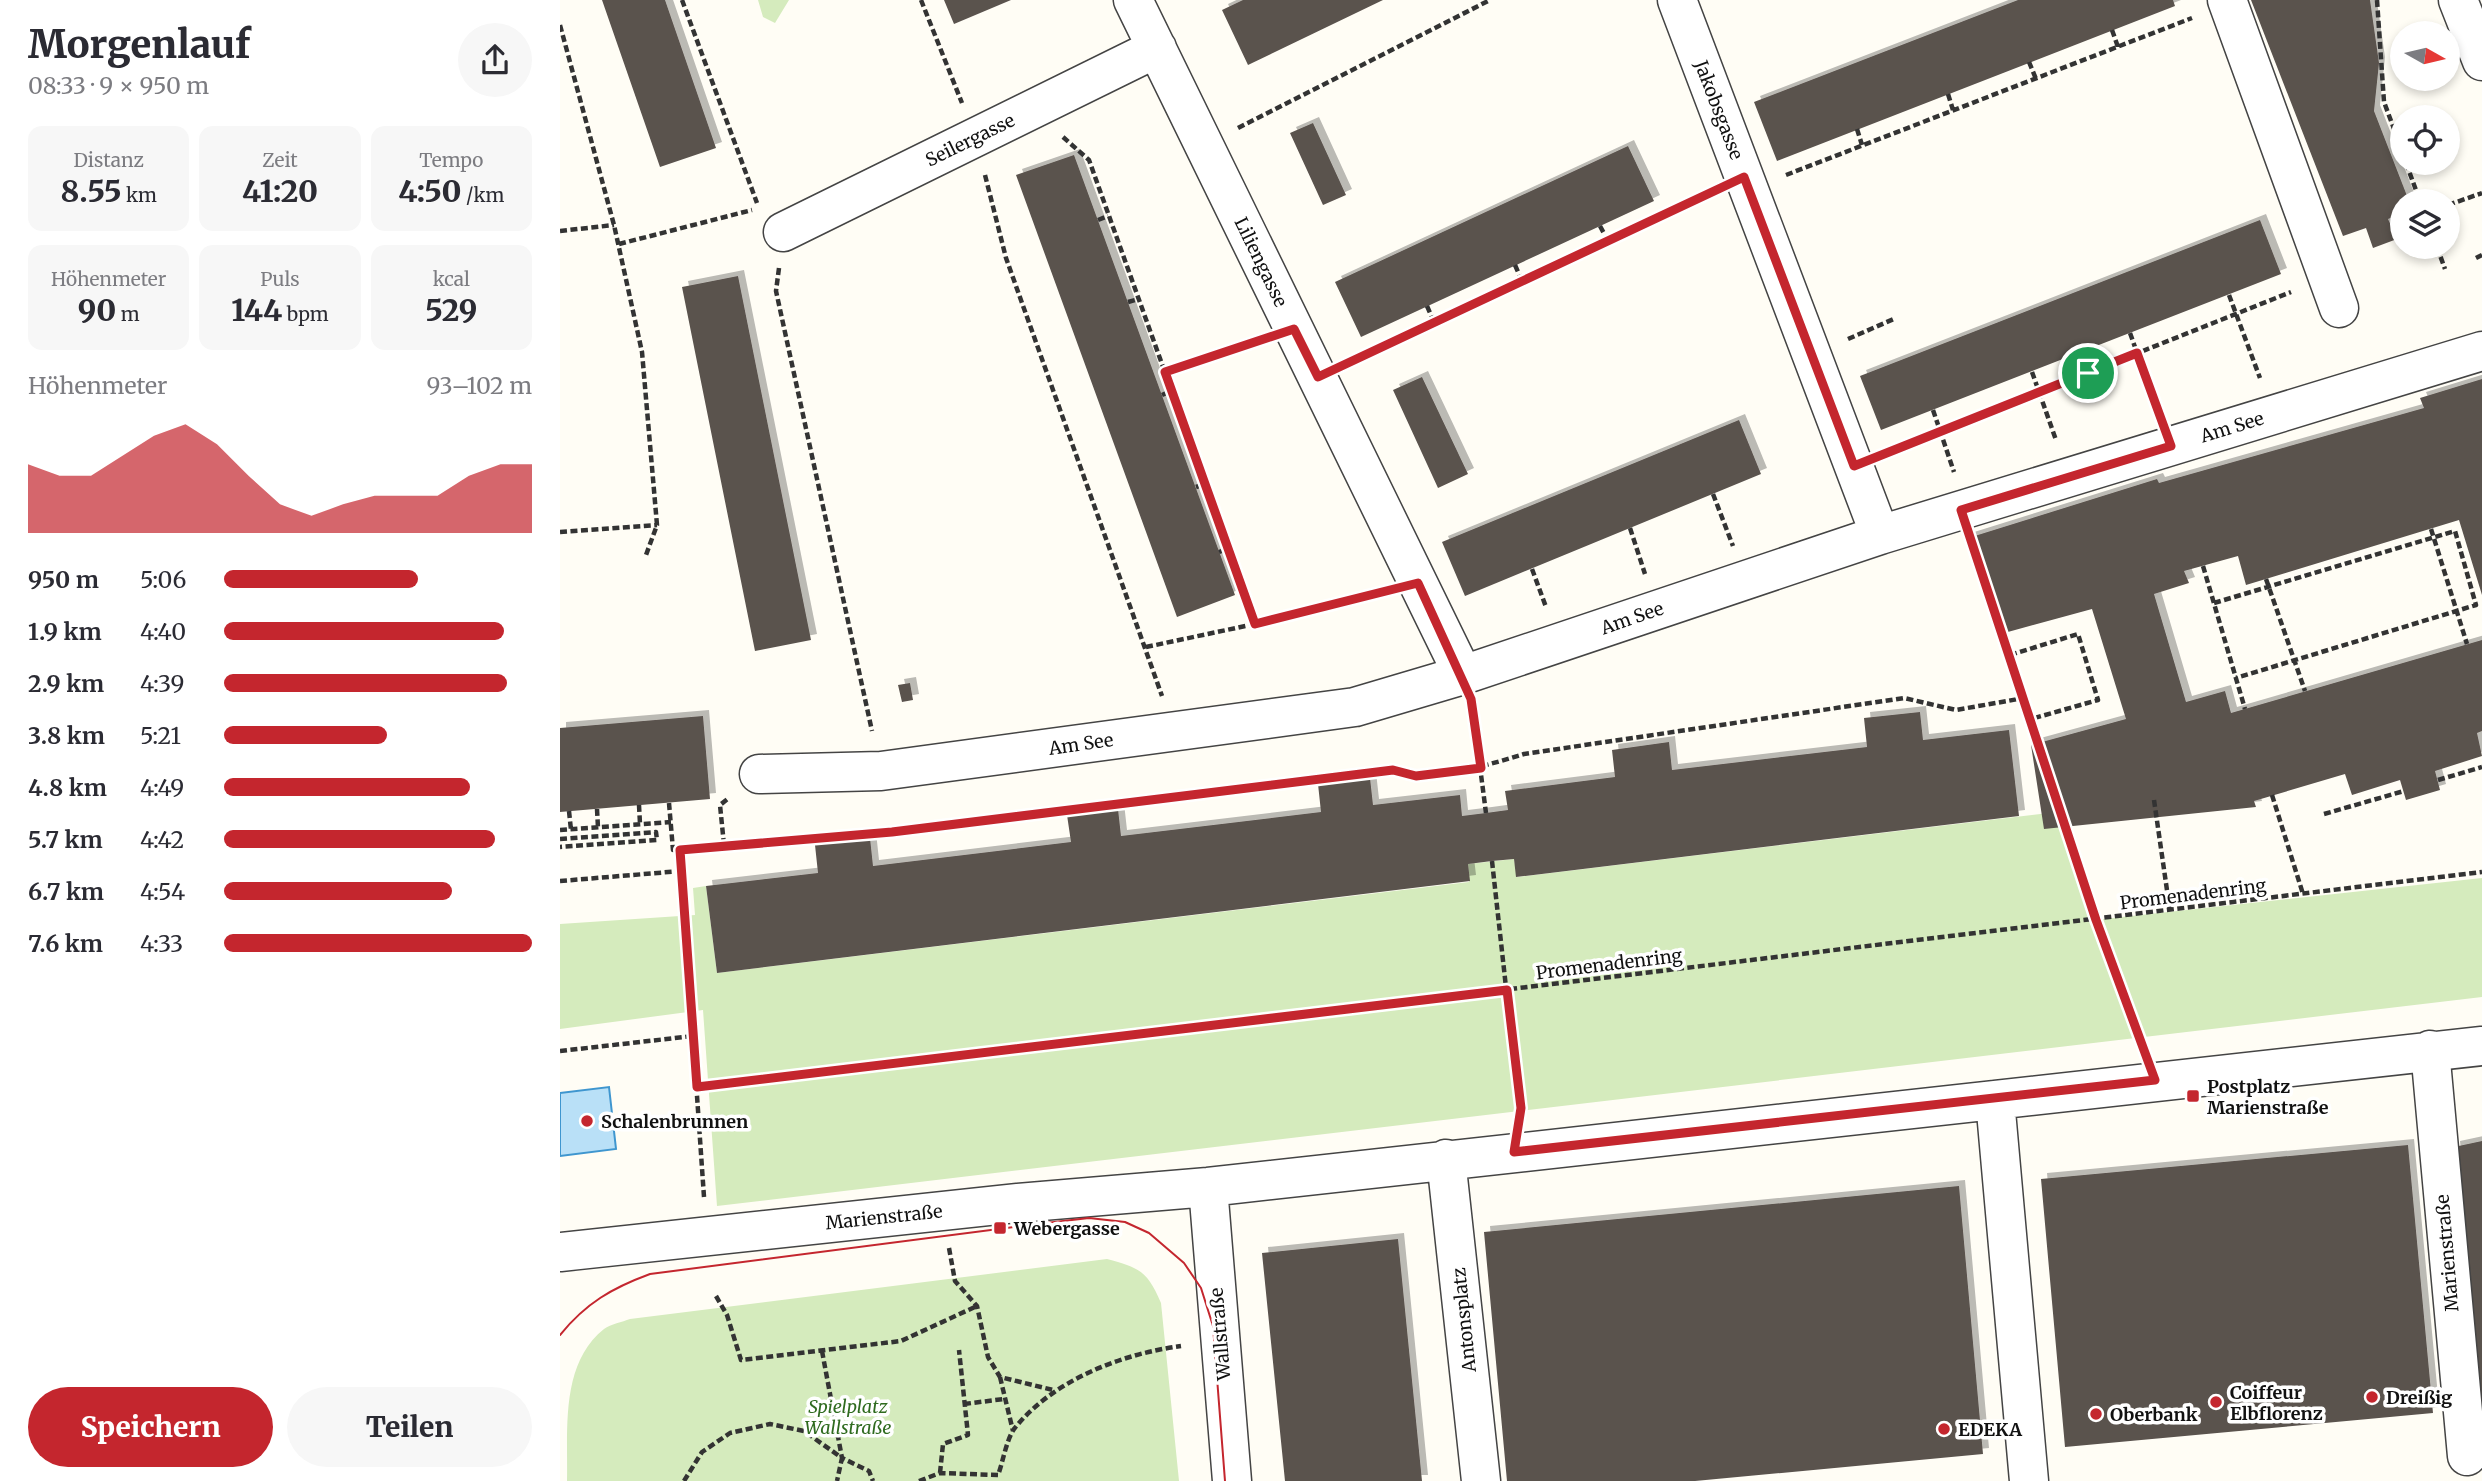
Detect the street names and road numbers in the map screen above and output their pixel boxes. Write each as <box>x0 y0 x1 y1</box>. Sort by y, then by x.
street label: Jakobsgasse <box>1689 56 1748 163</box>
street label: Seilergasse <box>922 109 1018 171</box>
street label: Liliengasse <box>1229 213 1293 311</box>
street label: Am See <box>2197 407 2266 448</box>
street label: Am See <box>1597 597 1666 640</box>
street label: Am See <box>1046 728 1115 760</box>
street label: Promenadenring <box>2118 874 2268 914</box>
street label: Promenadenring <box>1534 944 1684 984</box>
street label: Marienstraße <box>2430 1193 2464 1313</box>
street label: Marienstraße <box>824 1199 944 1235</box>
street label: Antonsplatz <box>1447 1266 1481 1374</box>
street label: Wallstraße <box>1204 1287 1236 1382</box>

